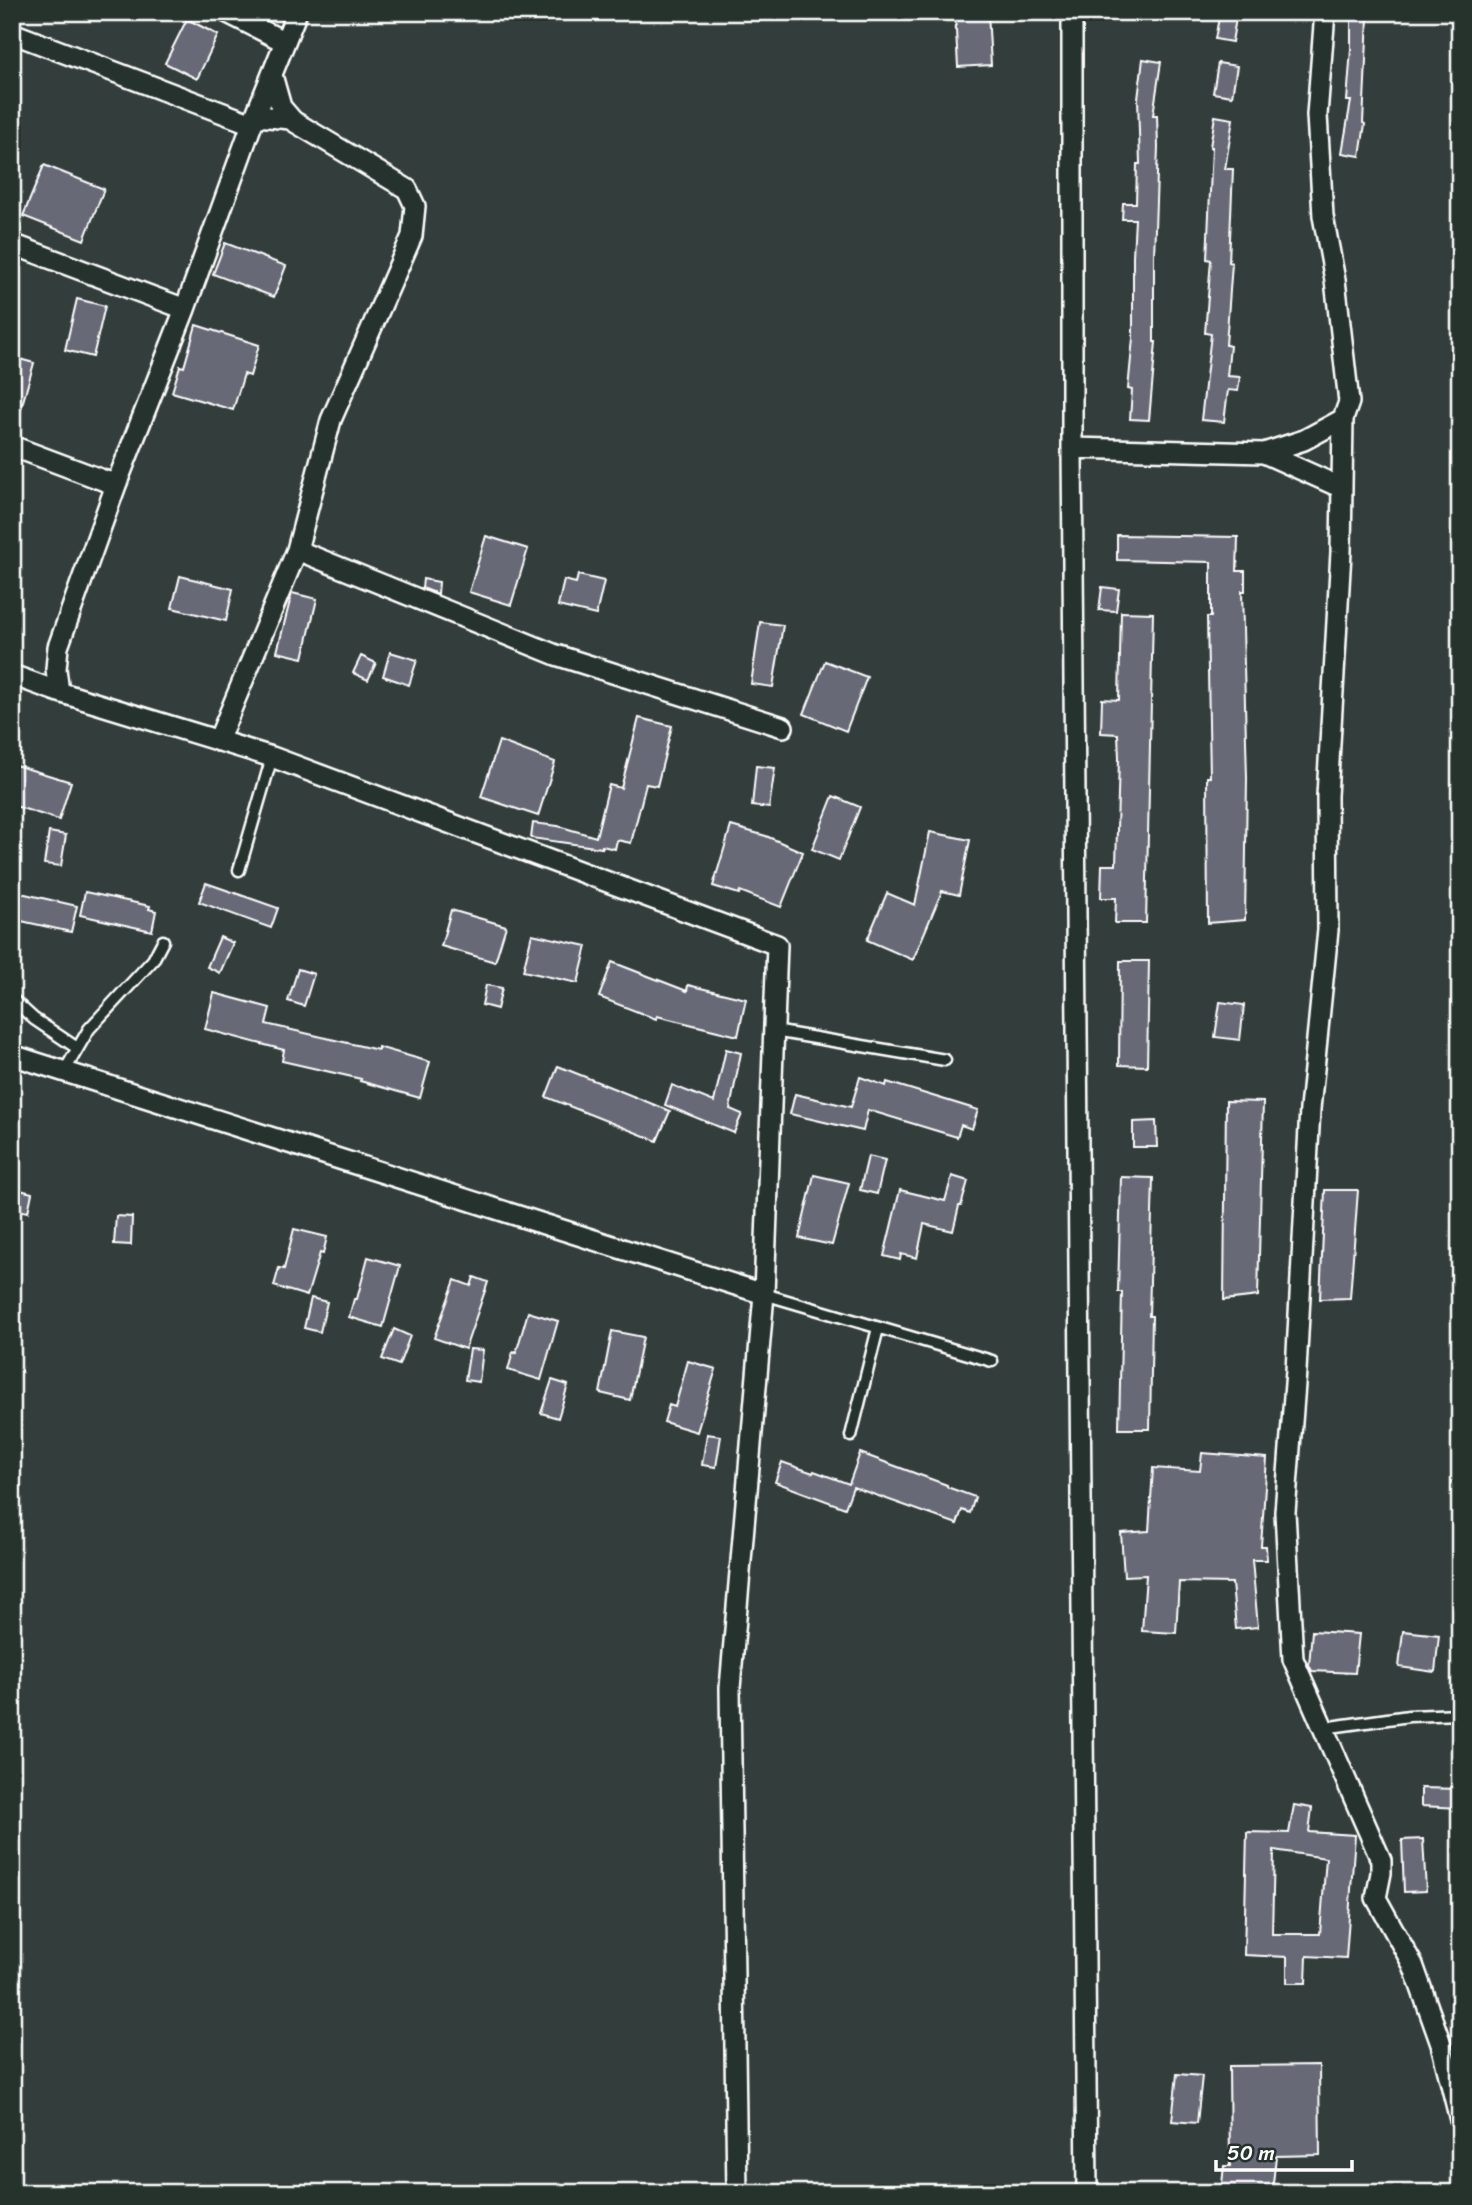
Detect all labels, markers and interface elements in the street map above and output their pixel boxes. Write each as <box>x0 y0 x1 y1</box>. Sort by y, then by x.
scale bar <box>1216 2128 1353 2172</box>
text: 50 m <box>1227 2134 1275 2172</box>

